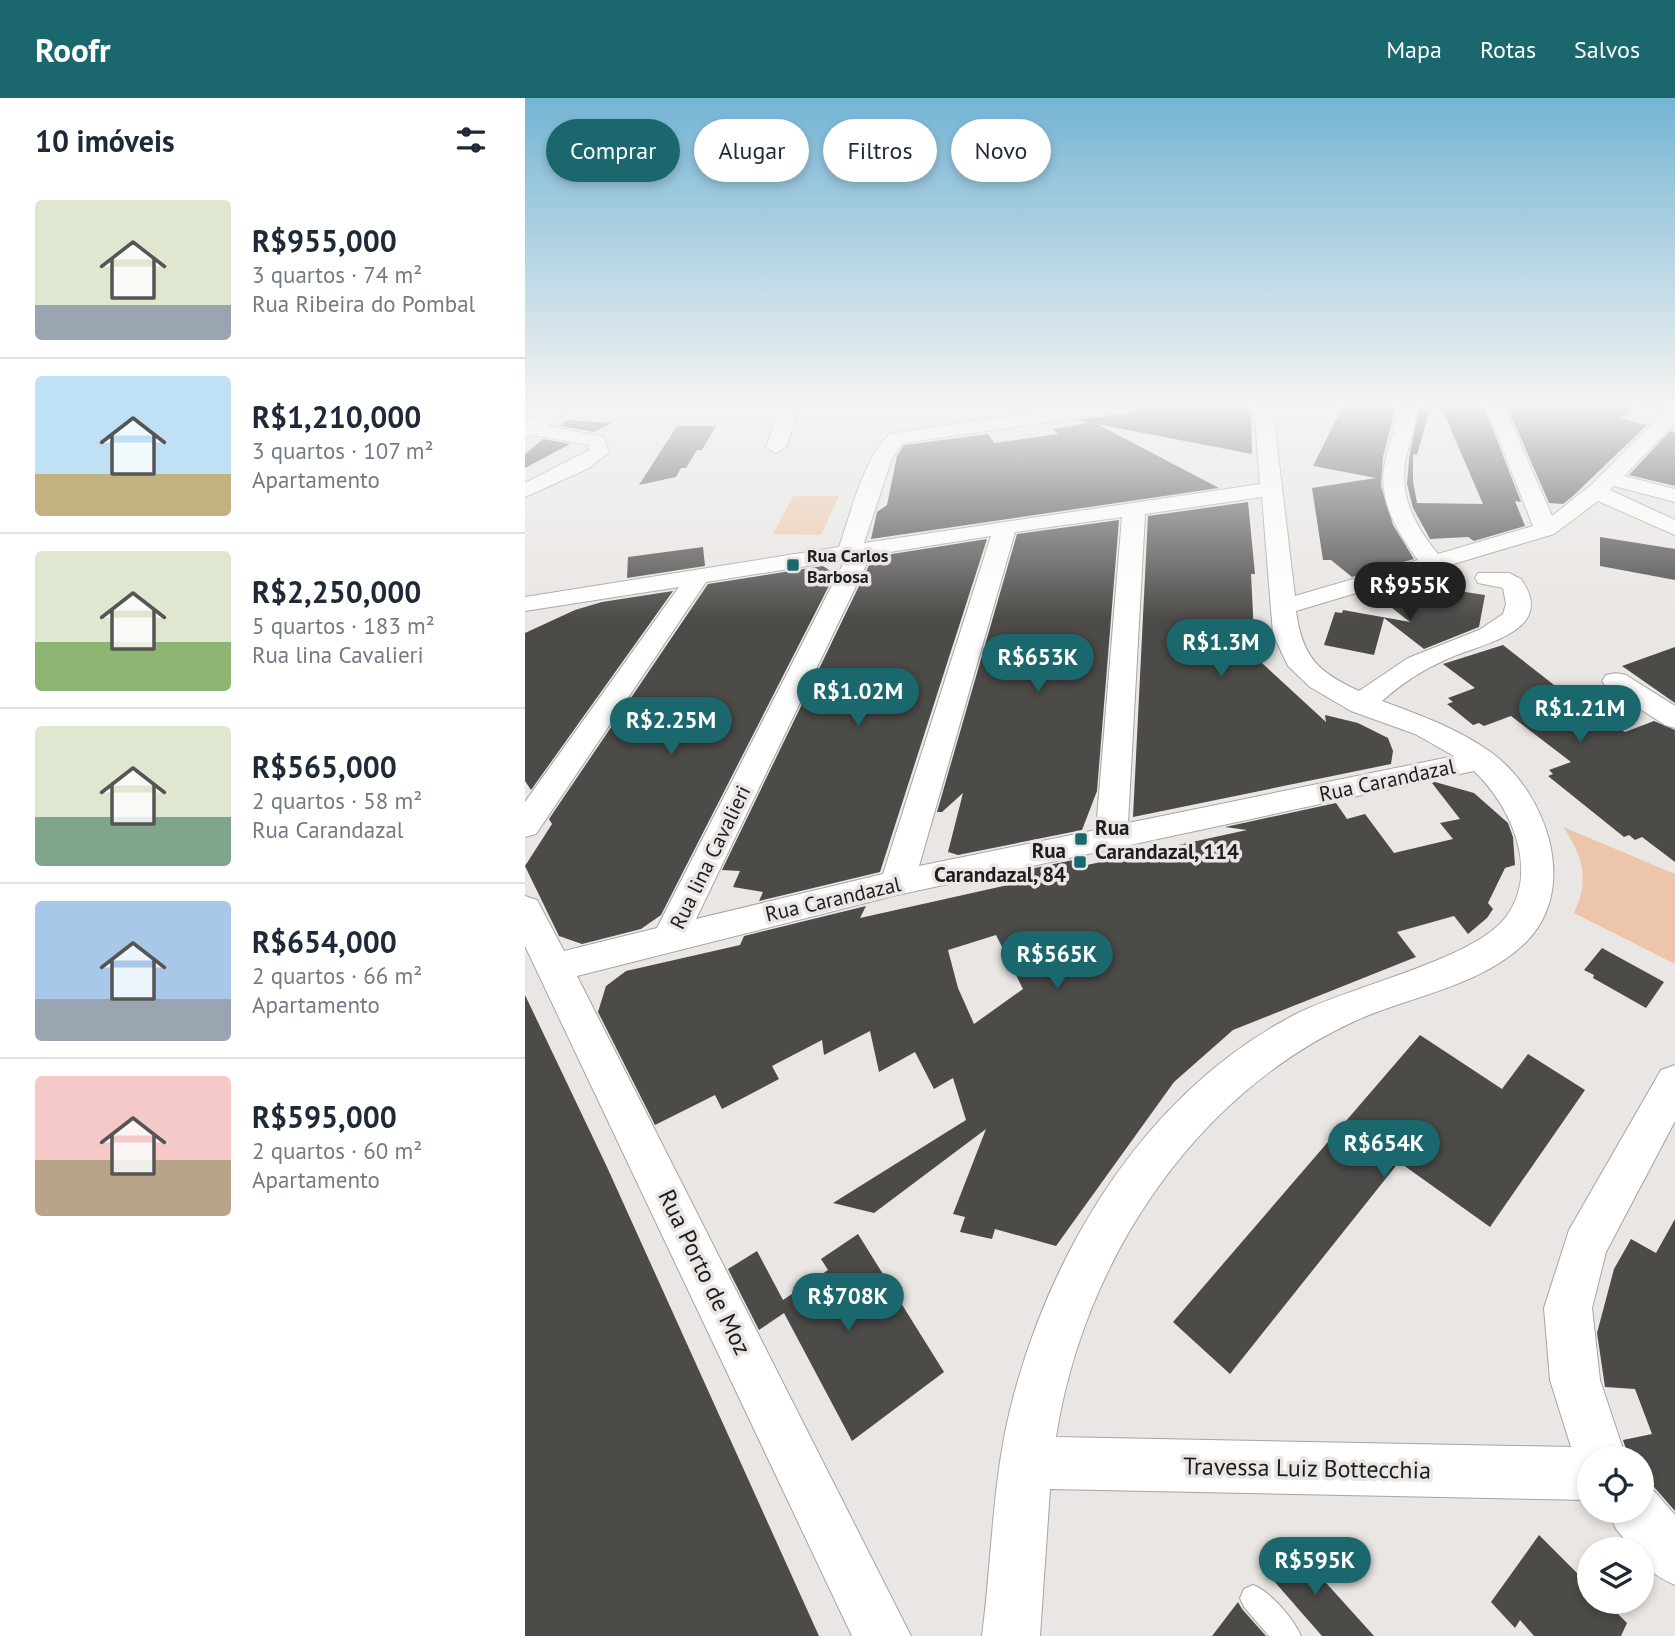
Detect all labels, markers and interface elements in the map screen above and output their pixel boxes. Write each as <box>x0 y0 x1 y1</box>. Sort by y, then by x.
text: Roofr <box>35 28 111 71</box>
text: Mapa <box>1386 34 1442 65</box>
text: Rotas <box>1480 34 1536 65</box>
text: Salvos <box>1574 34 1640 65</box>
chip: Comprar <box>546 119 680 182</box>
chip: Alugar <box>694 119 809 182</box>
chip: Filtros <box>823 119 937 182</box>
chip: Novo <box>951 119 1051 182</box>
text: 10 imóveis <box>35 121 175 160</box>
icon: filters <box>452 121 490 159</box>
text: R$955,000 <box>252 221 397 260</box>
icon: home <box>91 228 175 312</box>
text: 3 quartos · 74 m² <box>252 260 422 289</box>
text: Rua Ribeira do Pombal <box>252 289 475 318</box>
text: R$1,210,000 <box>252 397 421 436</box>
icon: home <box>91 404 175 488</box>
text: 3 quartos · 107 m² <box>252 436 434 465</box>
text: Apartamento <box>252 465 380 494</box>
place label: Rua Carlos Barbosa <box>807 544 889 588</box>
marker: Rua Carlos Barbosa <box>785 557 801 573</box>
pin: R$955K <box>1353 562 1467 622</box>
text: R$955K <box>1370 570 1450 599</box>
text: R$2,250,000 <box>252 572 421 611</box>
icon: home <box>91 579 175 663</box>
text: 5 quartos · 183 m² <box>252 611 435 640</box>
pin: R$1.3M <box>1164 620 1278 679</box>
text: R$1.3M <box>1182 627 1260 656</box>
pin: R$653K <box>981 634 1095 694</box>
text: Rua lina Cavalieri <box>252 640 424 669</box>
text: R$653K <box>998 642 1078 671</box>
pin: R$1.02M <box>793 668 923 728</box>
text: R$1.02M <box>813 676 903 705</box>
pin: R$1.21M <box>1515 686 1645 745</box>
text: R$1.21M <box>1535 693 1625 722</box>
pin: R$2.25M <box>606 698 736 757</box>
text: R$2.25M <box>626 705 716 734</box>
text: R$565,000 <box>252 747 397 786</box>
street label: Rua Carandazal <box>1317 752 1457 808</box>
icon: home <box>91 754 175 838</box>
street label: Rua lina Cavalieri <box>664 781 756 933</box>
text: 2 quartos · 58 m² <box>252 786 422 815</box>
place label: Rua Carandazal, 114 <box>1095 814 1239 865</box>
text: Rua Carandazal <box>252 815 404 844</box>
marker: Rua Carandazal, 114 <box>1073 831 1089 847</box>
place label: Rua Carandazal, 84 <box>934 837 1066 888</box>
marker: Rua Carandazal, 84 <box>1072 854 1088 870</box>
street label: Rua Carandazal <box>763 870 903 928</box>
text: R$654,000 <box>252 922 397 961</box>
icon: home <box>91 929 175 1013</box>
pin: R$565K <box>1000 932 1114 991</box>
text: R$565K <box>1017 939 1097 968</box>
text: 2 quartos · 66 m² <box>252 961 422 990</box>
text: Apartamento <box>252 990 380 1019</box>
text: R$595,000 <box>252 1097 397 1136</box>
icon: home <box>91 1104 175 1188</box>
pin: R$654K <box>1327 1121 1441 1180</box>
text: R$654K <box>1344 1128 1424 1157</box>
text: 2 quartos · 60 m² <box>252 1136 422 1165</box>
text: Apartamento <box>252 1165 380 1194</box>
street label: Rua Porto de Moz <box>652 1184 758 1360</box>
pin: R$708K <box>791 1274 905 1333</box>
text: R$708K <box>808 1281 888 1310</box>
map controls <box>1577 1446 1654 1614</box>
button: locate <box>1577 1446 1654 1523</box>
street label: Travessa Luiz Bottecchia <box>1183 1450 1431 1486</box>
button: layers <box>1577 1537 1654 1614</box>
pin: R$595K <box>1258 1538 1372 1597</box>
text: R$595K <box>1275 1545 1355 1574</box>

